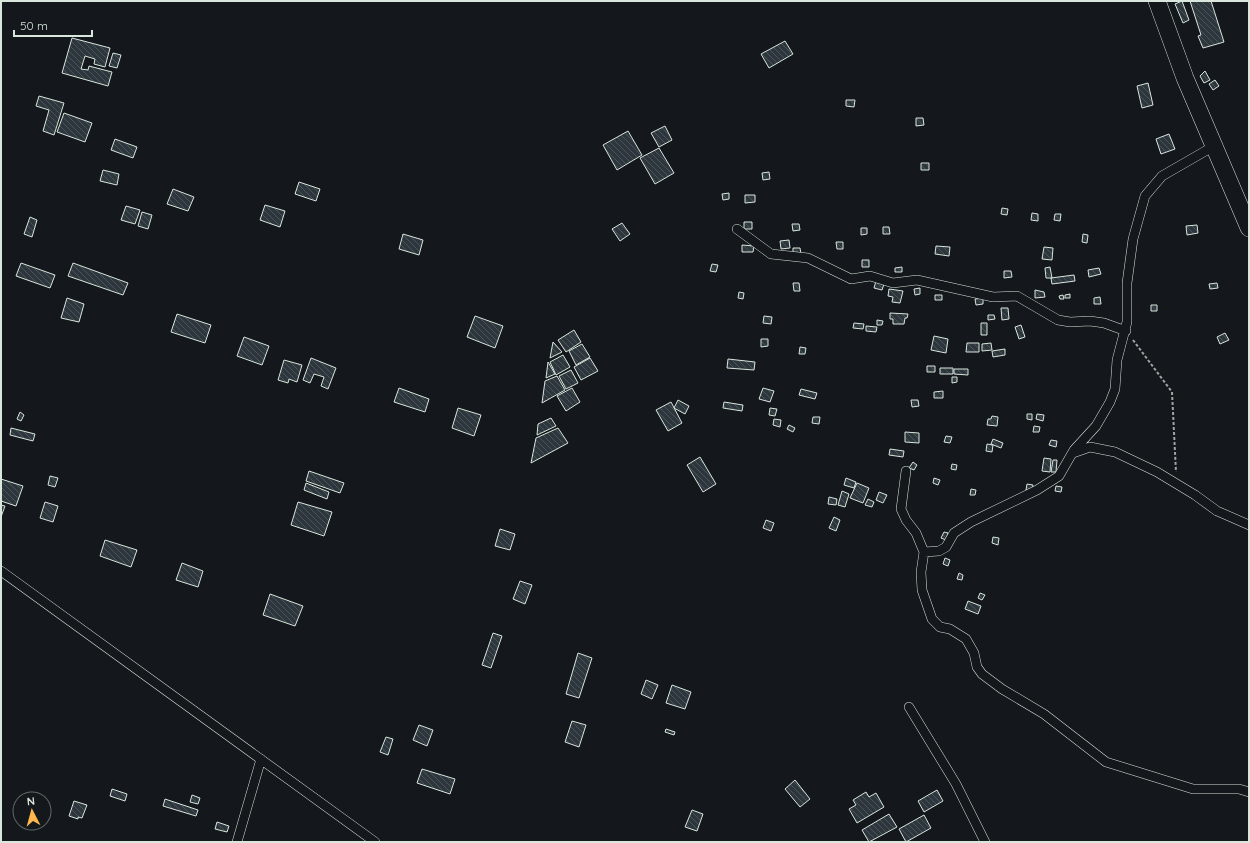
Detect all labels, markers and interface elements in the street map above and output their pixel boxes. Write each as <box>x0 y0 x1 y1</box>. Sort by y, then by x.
scale bar <box>14 12 92 38</box>
text: 50 m <box>20 18 48 33</box>
north arrow <box>12 791 52 831</box>
text: N <box>26 794 36 808</box>

